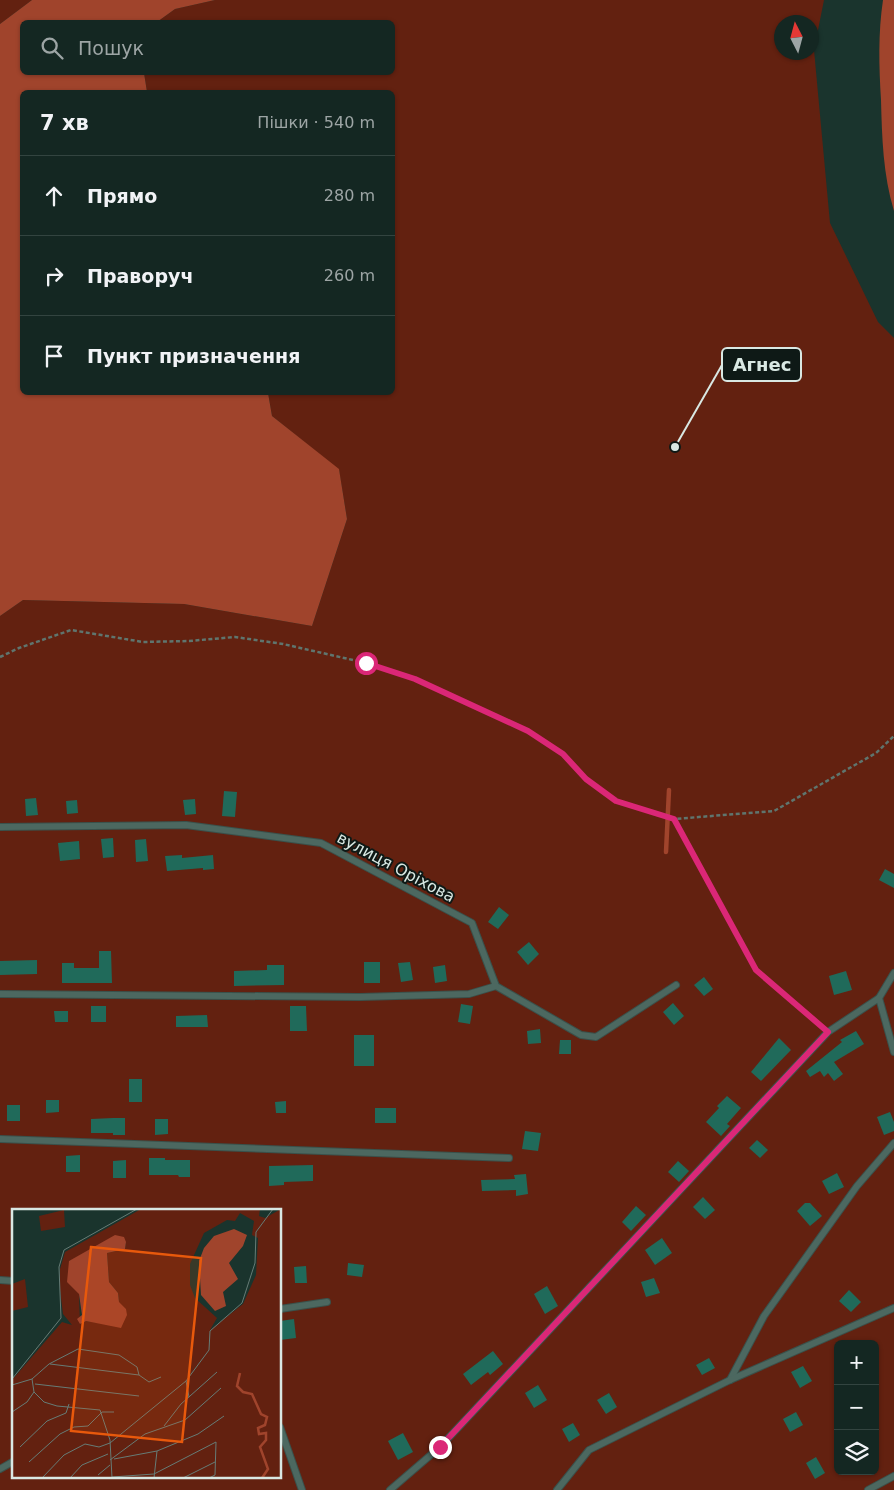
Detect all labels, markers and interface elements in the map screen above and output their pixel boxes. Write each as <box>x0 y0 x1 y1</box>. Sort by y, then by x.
north arrow <box>774 15 819 60</box>
search box <box>20 20 395 75</box>
icon: search <box>38 34 66 62</box>
text: Пошук <box>78 37 144 59</box>
text: 7 хв <box>40 111 89 135</box>
text: Пішки · 540 m <box>257 113 375 132</box>
icon: ahead <box>40 182 68 210</box>
text: Прямо <box>87 185 157 207</box>
text: 280 m <box>324 186 375 205</box>
icon: right <box>40 262 68 290</box>
text: Праворуч <box>87 265 193 287</box>
text: 260 m <box>324 266 375 285</box>
icon: arrive <box>40 342 68 370</box>
text: Пункт призначення <box>87 345 300 367</box>
callout: Агнес <box>722 348 801 381</box>
text: Агнес <box>733 354 791 375</box>
route start <box>355 652 378 675</box>
street label: вулиця Оріхова <box>334 828 458 906</box>
inset map <box>12 1209 281 1478</box>
map controls <box>834 1340 879 1475</box>
button: + <box>834 1340 879 1385</box>
button: − <box>834 1385 879 1430</box>
button: layers <box>834 1430 879 1475</box>
route end <box>429 1436 452 1459</box>

